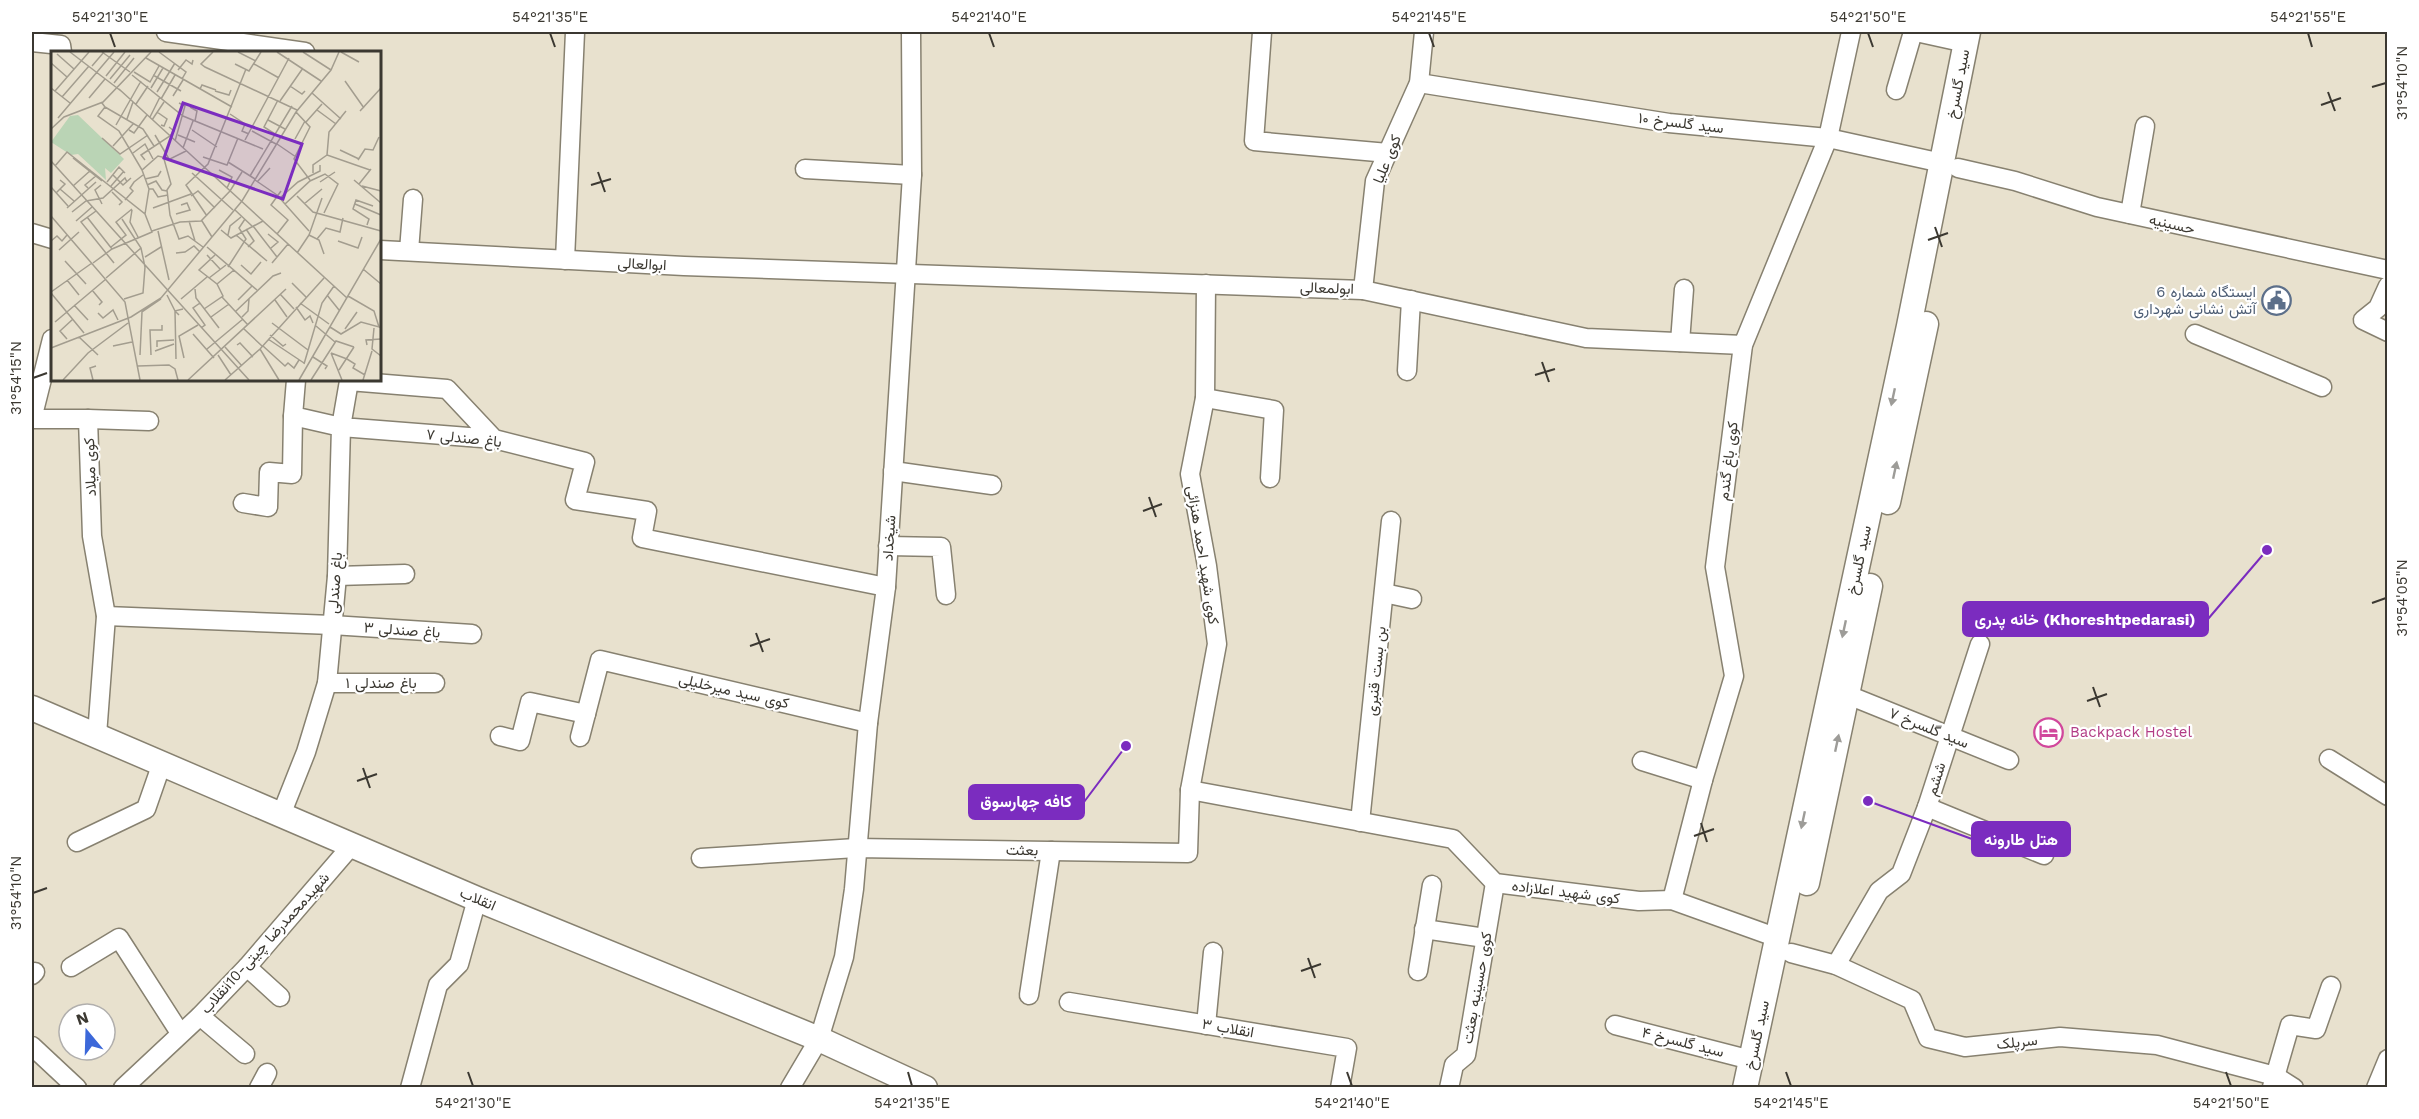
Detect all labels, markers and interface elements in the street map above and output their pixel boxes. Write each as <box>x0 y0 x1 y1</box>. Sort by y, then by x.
text: 54°21'30"E <box>72 8 148 26</box>
text: 54°21'35"E <box>512 8 588 26</box>
text: 54°21'40"E <box>951 8 1027 26</box>
text: 54°21'45"E <box>1391 8 1467 26</box>
text: 54°21'50"E <box>1830 8 1906 26</box>
text: 54°21'55"E <box>2270 8 2346 26</box>
text: 31°54'10"N <box>2393 46 2411 120</box>
street label: سید گلسرخ <box>1942 48 1976 121</box>
inset map <box>51 51 381 381</box>
street label: سید گلسرخ ۱۰ <box>1637 109 1725 139</box>
street label: کوی علیا <box>1369 132 1406 186</box>
street label: حسینیه <box>2147 210 2197 238</box>
street label: ابوالعالی <box>617 254 667 275</box>
street label: ابولمعالی <box>1300 278 1354 299</box>
place label: ایستگاه شماره 6 آتش نشانی شهرداری <box>2134 283 2258 319</box>
public building icon: ایستگاه شماره 6 آتش نشانی شهرداری <box>2261 285 2293 317</box>
text: 31°54'15"N <box>7 341 25 415</box>
one-way arrow <box>1888 388 1897 407</box>
street label: کوی باغ گندم <box>1714 420 1744 502</box>
street label: باغ صندلی ۷ <box>425 425 503 453</box>
street label: کوی میلاد <box>80 437 101 497</box>
one-way arrow <box>1891 461 1901 480</box>
street label: کوی شهید احمد هنزائی <box>1182 484 1223 626</box>
street label: شیخداد <box>878 514 900 562</box>
street label: سید گلسرخ <box>1843 524 1877 597</box>
street label: باغ صندلی <box>324 552 348 615</box>
text: 31°54'05"N <box>2393 559 2411 637</box>
callout: خانه پدری (Khoreshtpedarasi) <box>1963 602 2208 636</box>
text: خانه پدری (Khoreshtpedarasi) <box>1974 610 2196 631</box>
street label: باغ صندلی ۳ <box>363 618 441 644</box>
one-way arrow <box>1839 620 1849 638</box>
street label: بن بست قنبری <box>1362 625 1391 717</box>
street label: کوی سید میرخلیلی <box>677 670 791 713</box>
street label: باغ صندلی ۱ <box>345 674 417 694</box>
street label: سید گلسرخ ۷ <box>1886 704 1972 754</box>
hotel icon: Backpack Hostel <box>2033 716 2065 748</box>
place label: Backpack Hostel <box>2070 723 2193 741</box>
one-way arrow <box>1833 734 1843 752</box>
street label: ششم <box>1922 760 1951 798</box>
callout: کافه چهارسوق <box>969 785 1084 819</box>
text: کافه چهارسوق <box>980 792 1072 813</box>
one-way arrow <box>1798 811 1807 830</box>
callout: هتل طارونه <box>1972 822 2070 856</box>
text: هتل طارونه <box>1984 830 2058 850</box>
street label: بعثت <box>1006 841 1038 859</box>
text: 31°54'10"N <box>7 856 25 930</box>
street label: شهیدمحمدرضا چیتی-10انقلاب <box>197 869 334 1018</box>
street label: کوی شهید اعلازاده <box>1511 876 1621 909</box>
street label: انقلاب <box>457 883 499 915</box>
street label: کوی حسینیه بعثت <box>1458 931 1497 1045</box>
street label: سید گلسرخ <box>1741 999 1775 1072</box>
north arrow <box>57 1002 117 1062</box>
text: N <box>74 1007 91 1029</box>
street label: انقلاب ۳ <box>1201 1015 1255 1041</box>
street label: سید گلسرخ ۴ <box>1640 1023 1726 1063</box>
street label: سرپلک <box>1996 1031 2039 1054</box>
text: 54°21'30"E <box>435 1094 511 1112</box>
text: 54°21'35"E <box>874 1094 950 1112</box>
text: 54°21'40"E <box>1314 1094 1390 1112</box>
text: 54°21'45"E <box>1753 1094 1829 1112</box>
text: 54°21'50"E <box>2193 1094 2269 1112</box>

